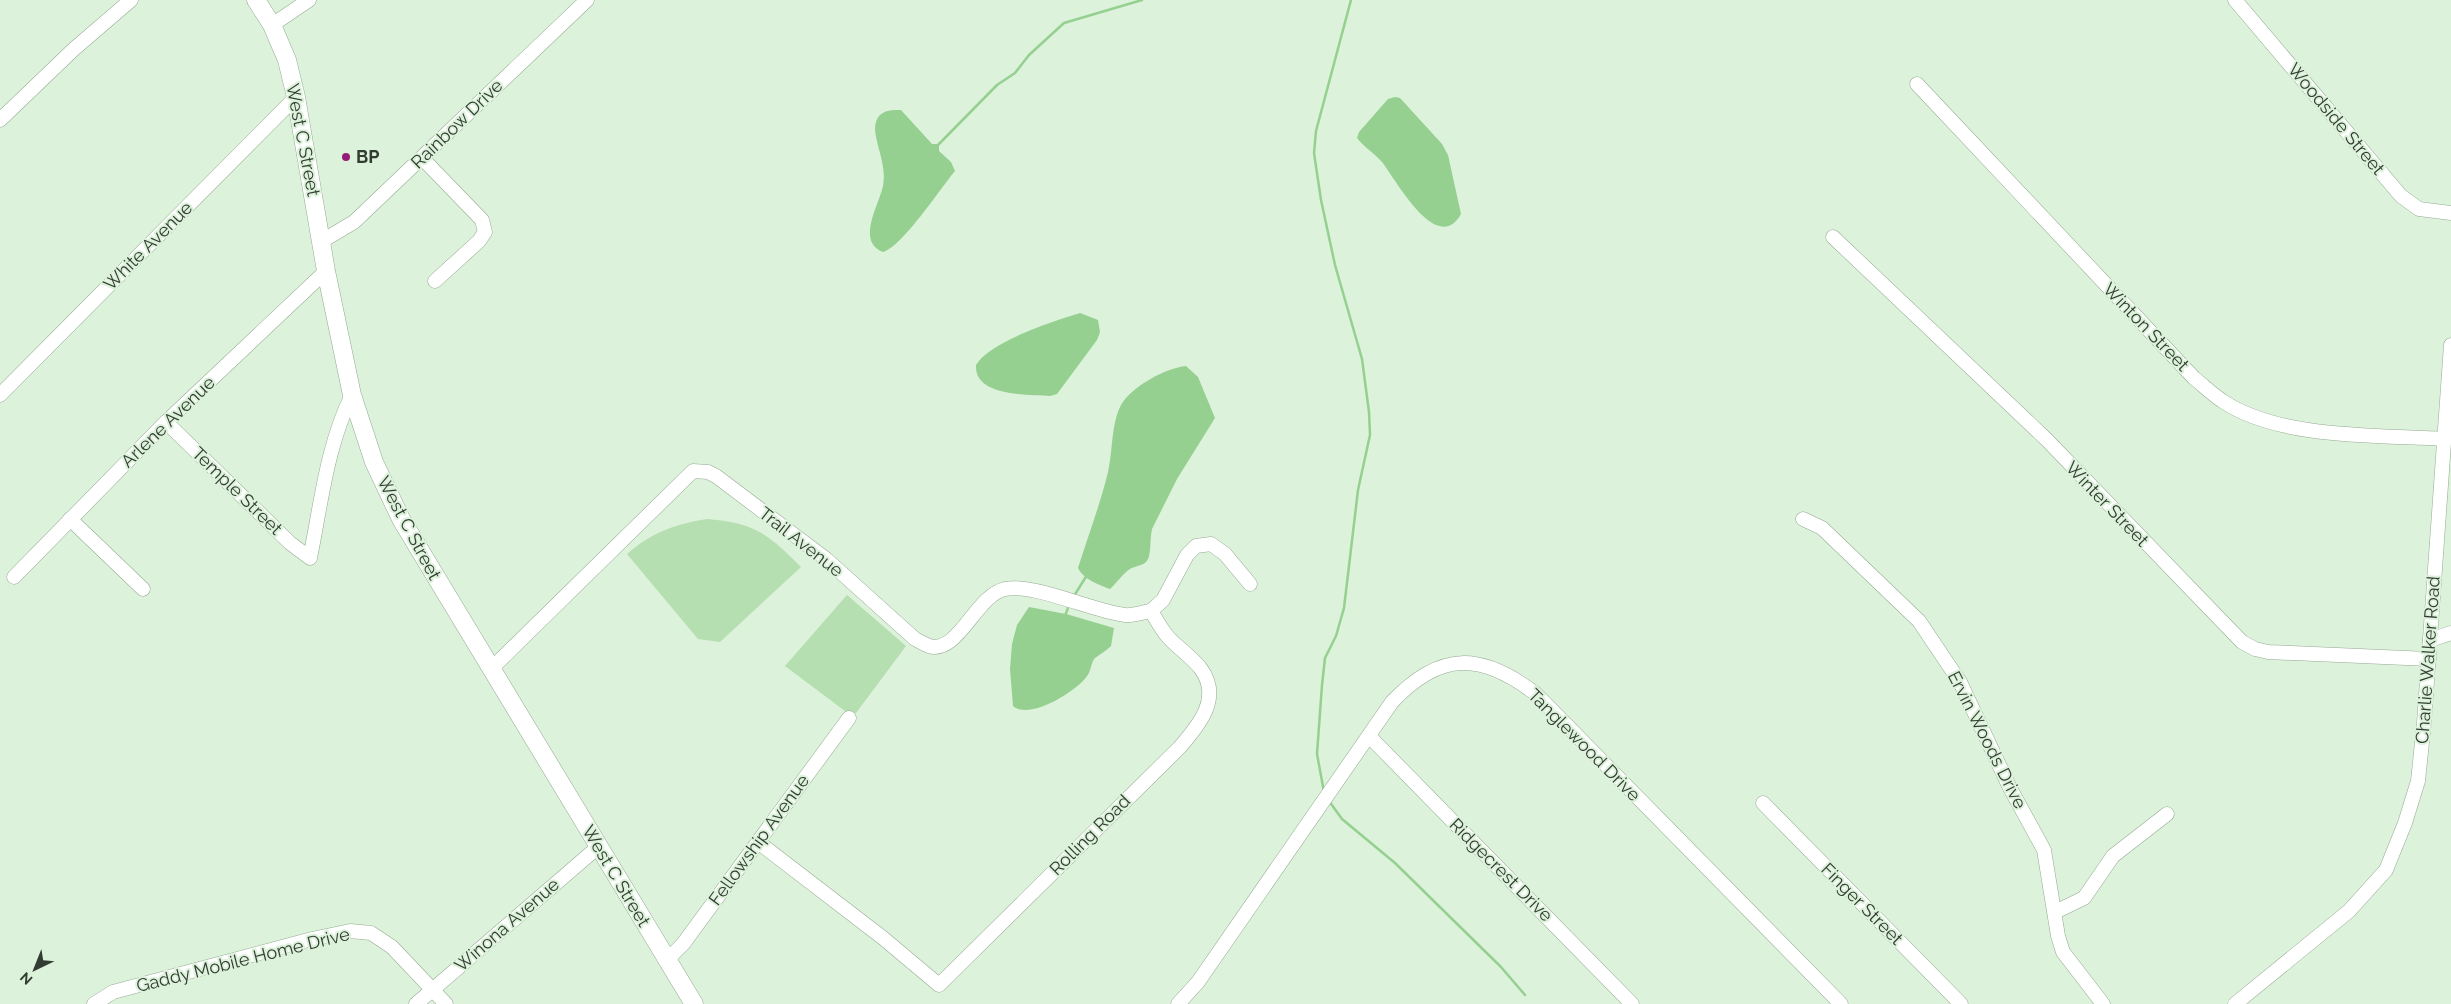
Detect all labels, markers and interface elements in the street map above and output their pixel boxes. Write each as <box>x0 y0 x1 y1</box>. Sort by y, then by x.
street label: Woodside Street <box>2284 59 2389 179</box>
street label: Rainbow Drive <box>407 74 507 173</box>
street label: West C Street <box>282 82 325 198</box>
place label: BP <box>356 146 379 167</box>
marker: BP <box>340 151 352 163</box>
street label: White Avenue <box>99 197 197 294</box>
street label: Winton Street <box>2099 278 2194 375</box>
street label: Arlene Avenue <box>116 371 219 472</box>
street label: Temple Street <box>188 442 287 539</box>
street label: Winter Street <box>2062 457 2153 551</box>
street label: West C Street <box>373 472 446 583</box>
street label: Trail Avenue <box>755 502 848 581</box>
street label: Charlie Walker Road <box>2411 575 2444 745</box>
street label: Ervin Woods Drive <box>1944 667 2031 812</box>
street label: Tanglewood Drive <box>1524 684 1645 805</box>
street label: Fellowship Avenue <box>704 770 813 909</box>
street label: Rolling Road <box>1045 790 1134 879</box>
street label: Ridgecrest Drive <box>1445 814 1558 926</box>
street label: West C Street <box>578 821 655 930</box>
street label: Finger Street <box>1817 858 1908 949</box>
street label: Winona Avenue <box>450 873 563 976</box>
street label: Gaddy Mobile Home Drive <box>134 923 352 996</box>
north arrow <box>10 944 60 994</box>
text: N <box>17 969 35 988</box>

